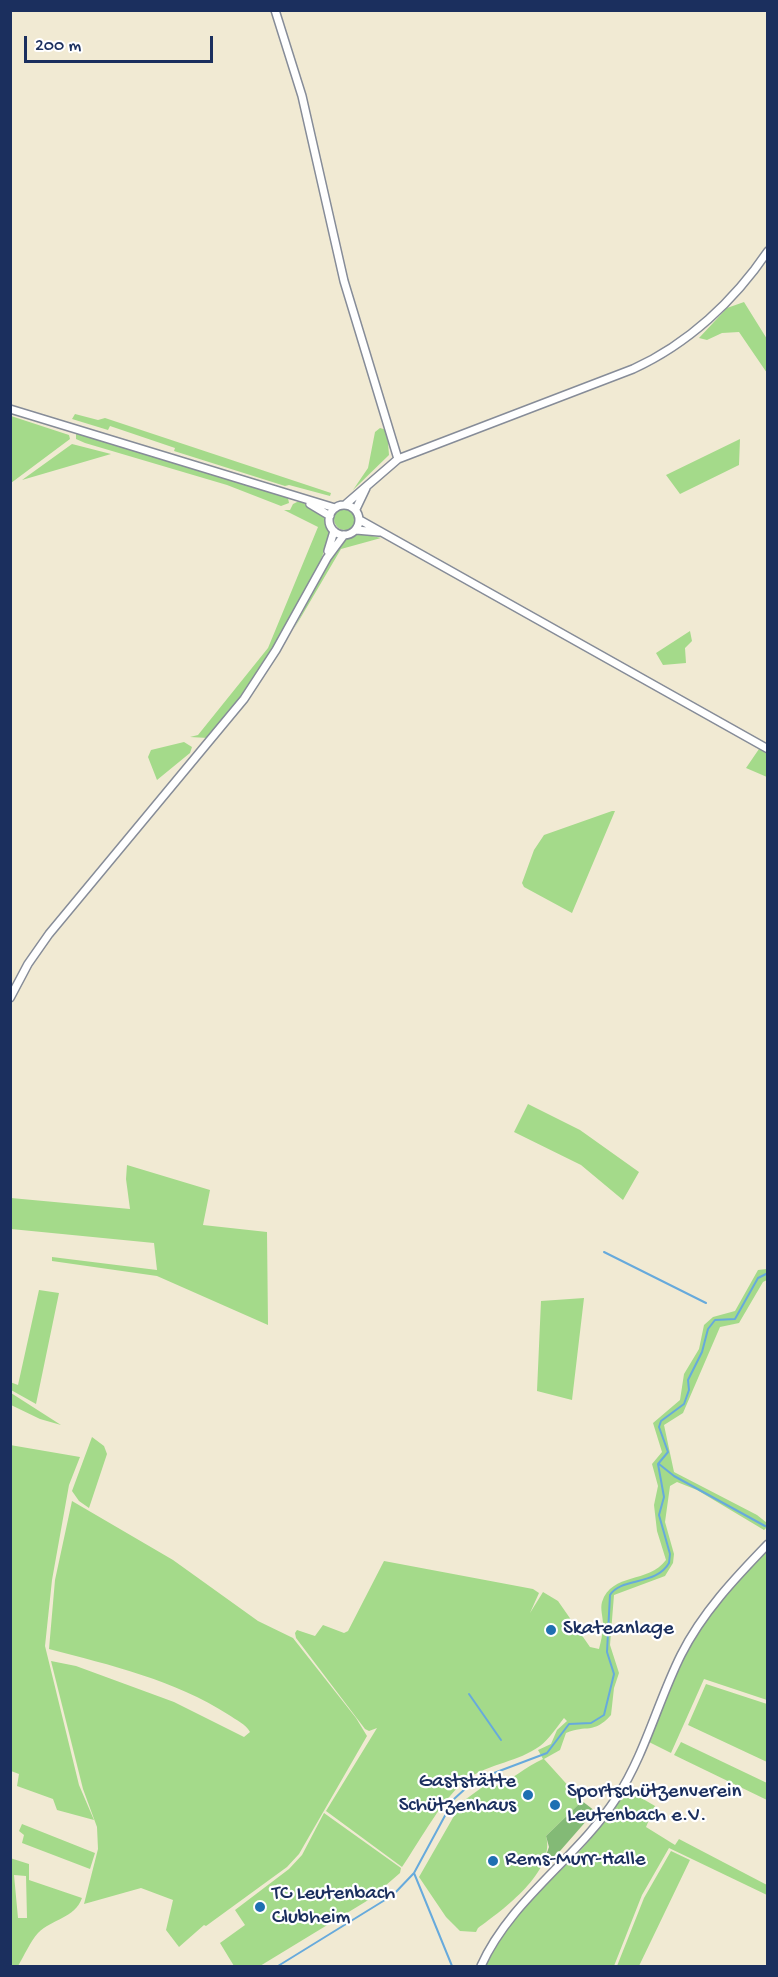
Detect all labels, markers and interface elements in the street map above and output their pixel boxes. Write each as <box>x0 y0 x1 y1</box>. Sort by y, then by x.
scale bar <box>27 24 216 62</box>
text: 200 m <box>35 36 81 57</box>
place label: Skateanlage <box>563 1617 674 1643</box>
marker: Skateanlage <box>544 1623 558 1637</box>
place label: Gaststätte Schützenhaus <box>399 1770 516 1820</box>
place label: Sportschützenverein Leutenbach e.V. <box>567 1780 742 1830</box>
marker: Gaststätte Schützenhaus <box>521 1788 535 1802</box>
marker: Sportschützenverein Leutenbach e.V. <box>548 1798 562 1812</box>
place label: Rems-Murr-Halle <box>505 1848 646 1874</box>
marker: Rems-Murr-Halle <box>486 1854 500 1868</box>
place label: TC Leutenbach Clubheim <box>272 1882 395 1932</box>
marker: TC Leutenbach Clubheim <box>253 1900 267 1914</box>

